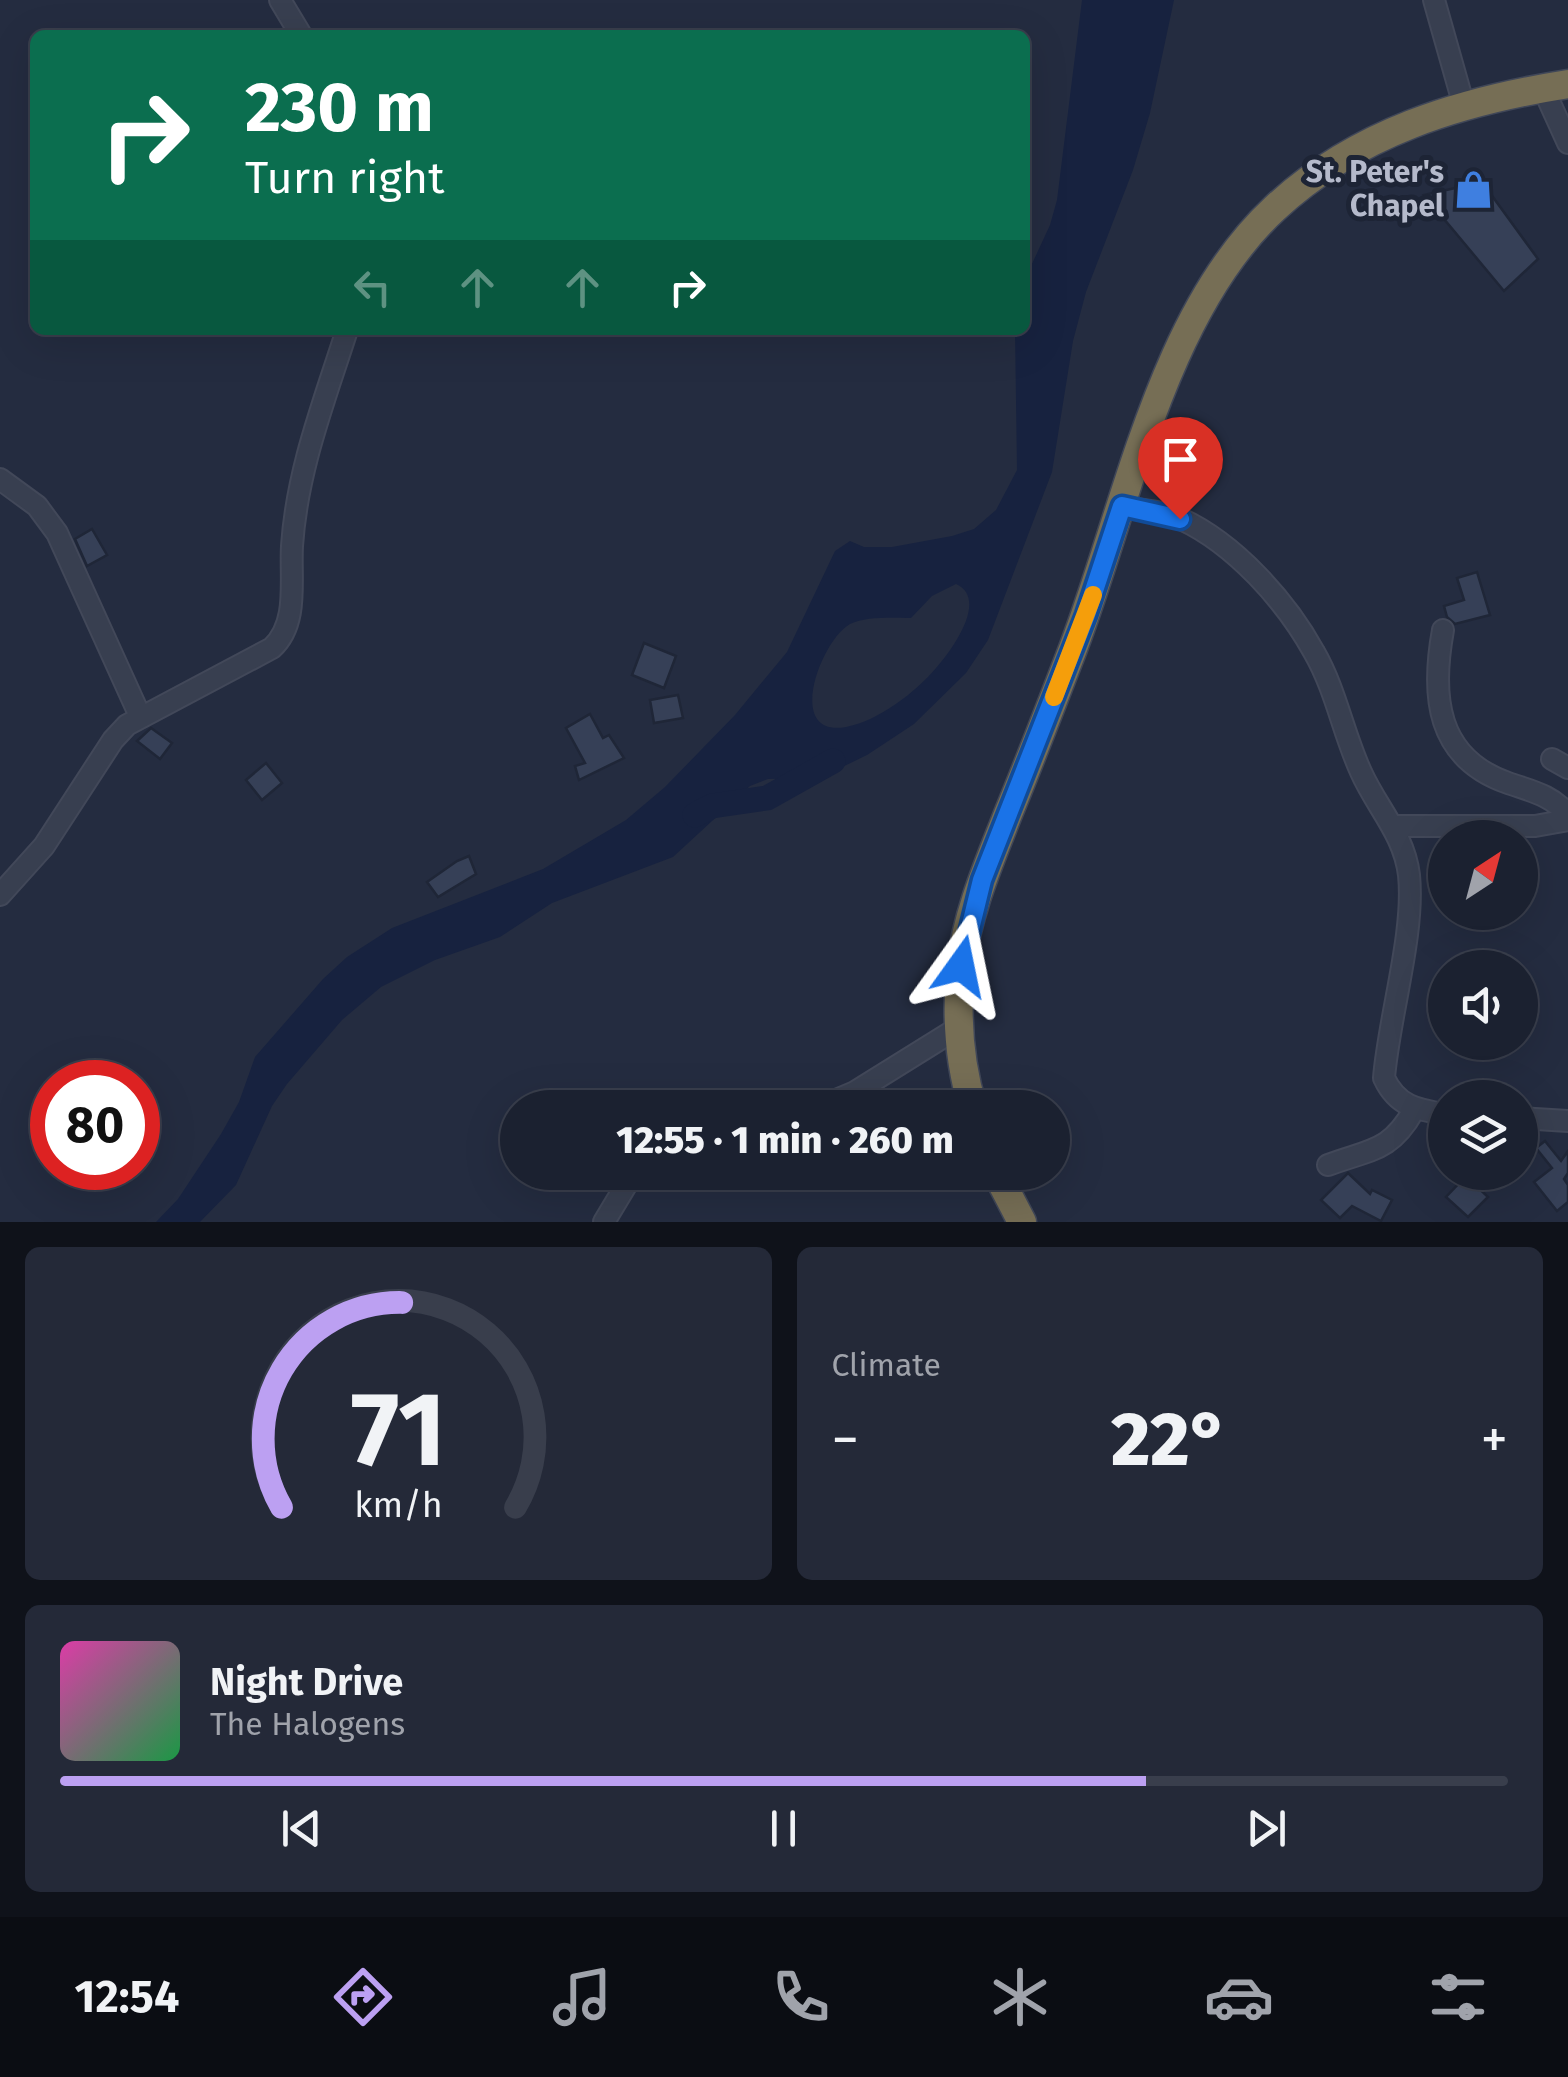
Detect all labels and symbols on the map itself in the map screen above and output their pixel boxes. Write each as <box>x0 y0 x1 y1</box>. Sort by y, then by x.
place label: St. Peter's Chapel <box>1306 154 1444 224</box>
shop icon: St. Peter's Chapel <box>1453 168 1495 210</box>
pin <box>1138 417 1223 520</box>
north arrow <box>1428 820 1538 930</box>
position arrow <box>909 914 1013 1018</box>
speed limit sign: 80 <box>30 1060 160 1190</box>

